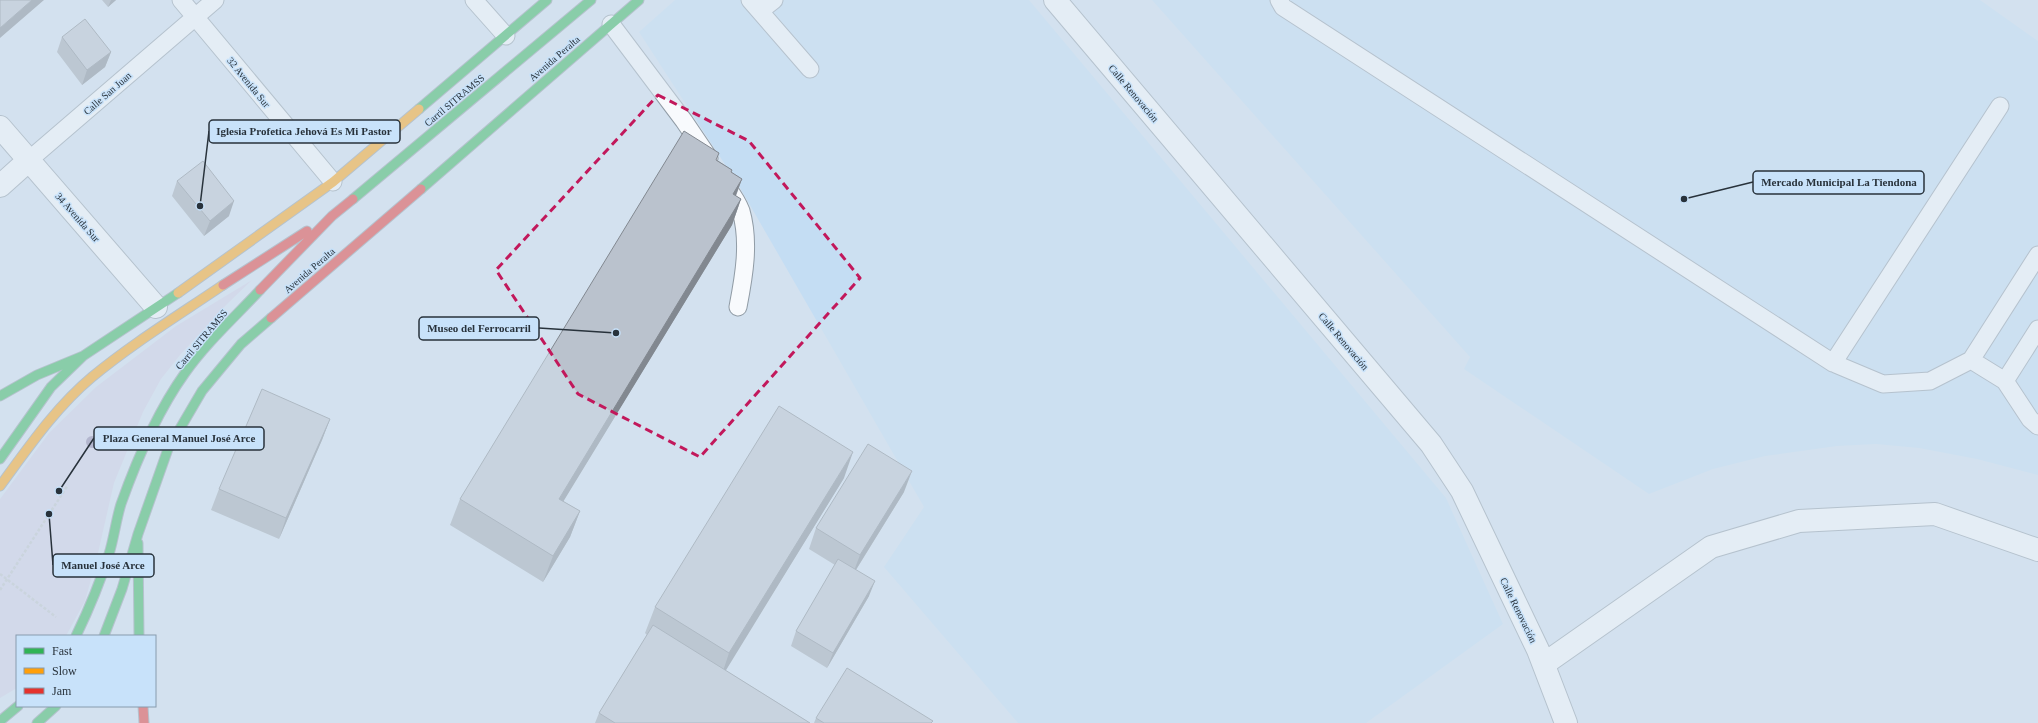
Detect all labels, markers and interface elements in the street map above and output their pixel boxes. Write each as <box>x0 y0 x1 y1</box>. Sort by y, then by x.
street label: Avenida Peralta <box>527 33 582 83</box>
street label: 32 Avenida Sur <box>225 55 273 110</box>
street label: Calle Renovación <box>1106 62 1161 124</box>
street label: Calle San Juan <box>81 70 133 117</box>
street label: Carril SITRAMSS <box>422 72 486 129</box>
callout: Iglesia Profetica Jehová Es Mi Pastor <box>209 120 400 143</box>
text: Iglesia Profetica Jehová Es Mi Pastor <box>216 125 392 137</box>
callout: Mercado Municipal La Tiendona <box>1753 171 1924 194</box>
text: Mercado Municipal La Tiendona <box>1761 176 1917 188</box>
street label: 34 Avenida Sur <box>53 191 102 245</box>
street label: Avenida Peralta <box>282 245 337 295</box>
street label: Carril SITRAMSS <box>173 307 230 371</box>
street label: Calle Renovación <box>1316 310 1371 372</box>
callout: Museo del Ferrocarril <box>419 317 539 340</box>
text: Museo del Ferrocarril <box>427 322 531 334</box>
callout: Plaza General Manuel José Arce <box>94 427 264 450</box>
text: Plaza General Manuel José Arce <box>103 432 255 444</box>
callout: Manuel José Arce <box>53 554 154 577</box>
text: Manuel José Arce <box>61 559 145 571</box>
street label: Calle Renovación <box>1498 576 1539 645</box>
legend <box>16 635 156 707</box>
text: Fast <box>52 644 73 658</box>
text: Slow <box>52 664 77 678</box>
text: Jam <box>52 684 72 698</box>

